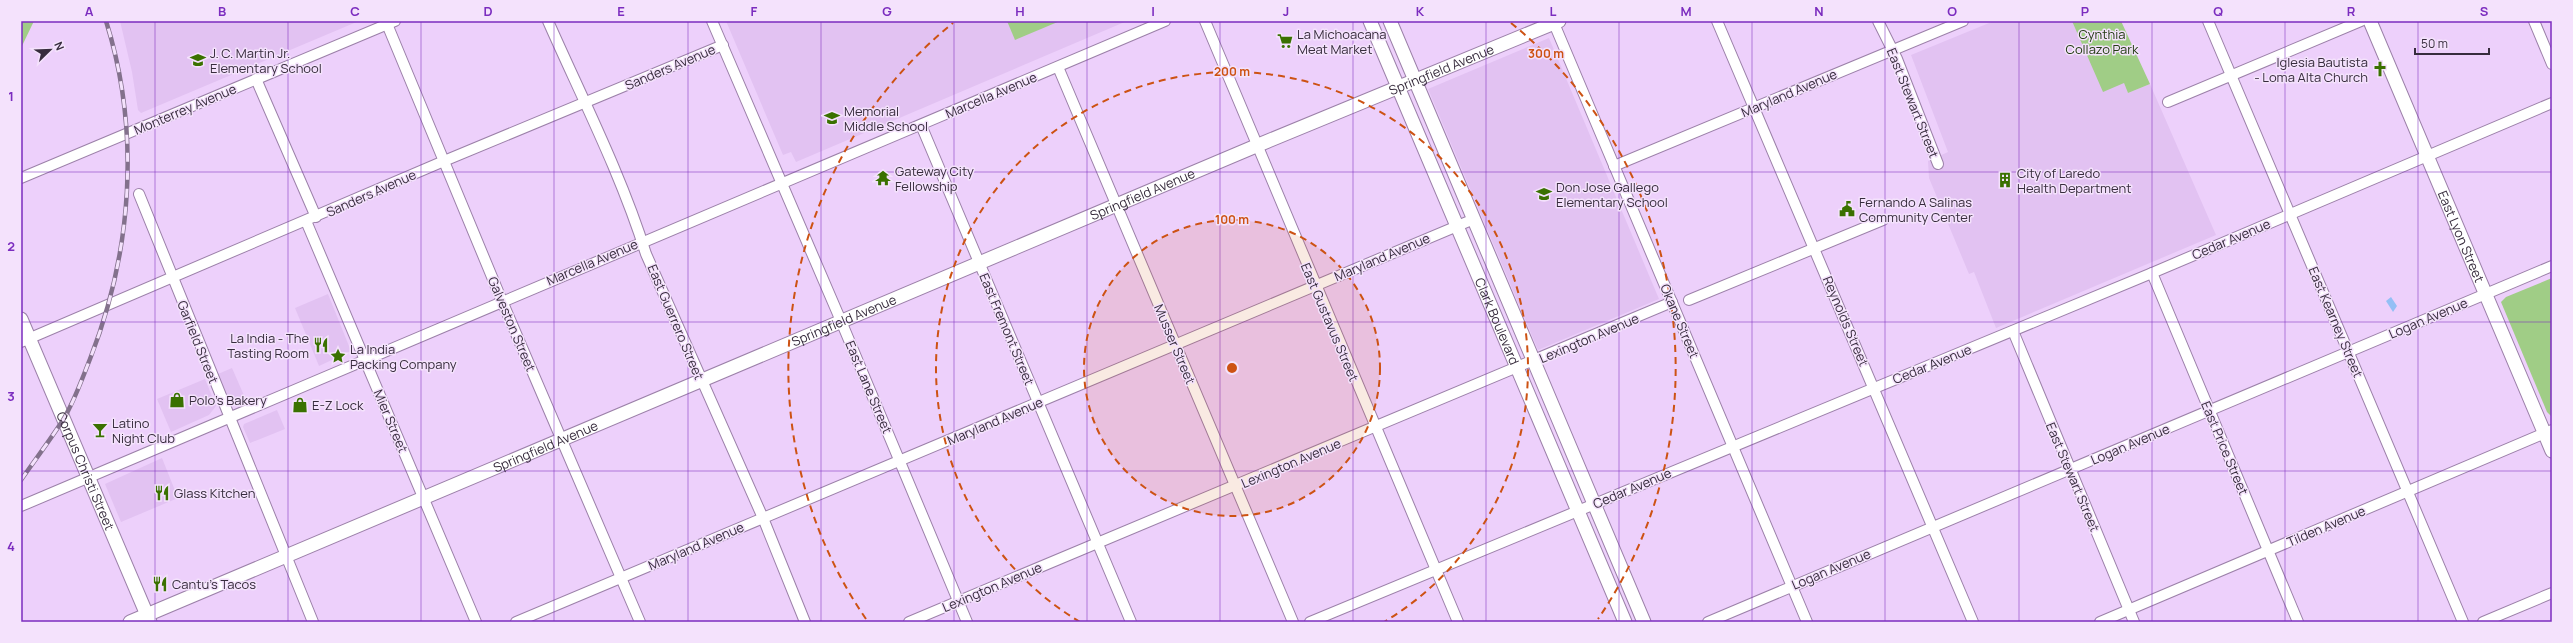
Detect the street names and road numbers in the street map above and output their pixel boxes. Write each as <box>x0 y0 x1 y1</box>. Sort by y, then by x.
street label: Sanders Avenue <box>622 40 718 94</box>
street label: Springfield Avenue <box>1386 40 1497 99</box>
street label: East Stewart Street <box>1883 45 1943 161</box>
street label: Maryland Avenue <box>1738 65 1840 121</box>
street label: Marcella Avenue <box>943 67 1040 122</box>
street label: Monterrey Avenue <box>131 79 239 139</box>
street label: Springfield Avenue <box>1087 164 1198 224</box>
street label: Sanders Avenue <box>323 165 419 221</box>
street label: East Lyon Street <box>2434 188 2489 285</box>
street label: Cedar Avenue <box>2189 214 2273 264</box>
street label: Maryland Avenue <box>1331 229 1433 285</box>
street label: Marcella Avenue <box>544 234 641 289</box>
street label: East Gustavus Street <box>1297 260 1363 384</box>
street label: East Guerrero Street <box>644 262 708 382</box>
street label: East Kearney Street <box>2305 264 2367 380</box>
street label: East Fremont Street <box>975 270 1039 388</box>
street label: Reynolds Street <box>1819 273 1873 369</box>
street label: Galveston Street <box>484 274 540 374</box>
street label: Clark Boulevard <box>1471 275 1524 367</box>
street label: Okane Street <box>1656 281 1704 361</box>
street label: Springfield Avenue <box>789 290 899 350</box>
street label: Logan Avenue <box>2386 293 2471 343</box>
street label: Garfield Street <box>173 298 223 386</box>
street label: Musser Street <box>1150 301 1200 387</box>
street label: Lexington Avenue <box>1536 309 1642 367</box>
street label: East Lane Street <box>841 338 897 436</box>
street label: Cedar Avenue <box>1890 340 1975 388</box>
street label: Mier Street <box>370 387 412 455</box>
street label: Maryland Avenue <box>944 393 1046 449</box>
street label: East Price Street <box>2197 398 2253 498</box>
street label: Corpus Christi Street <box>52 409 119 533</box>
street label: Springfield Avenue <box>490 416 601 477</box>
street label: Logan Avenue <box>2088 419 2173 469</box>
street label: East Stewart Street <box>2042 420 2104 534</box>
street label: Lexington Avenue <box>1238 434 1344 492</box>
street label: Cedar Avenue <box>1590 463 1674 513</box>
street label: Tilden Avenue <box>2284 501 2368 551</box>
street label: Maryland Avenue <box>645 518 747 574</box>
street label: Logan Avenue <box>1789 544 1874 594</box>
street label: Lexington Avenue <box>939 558 1045 616</box>

